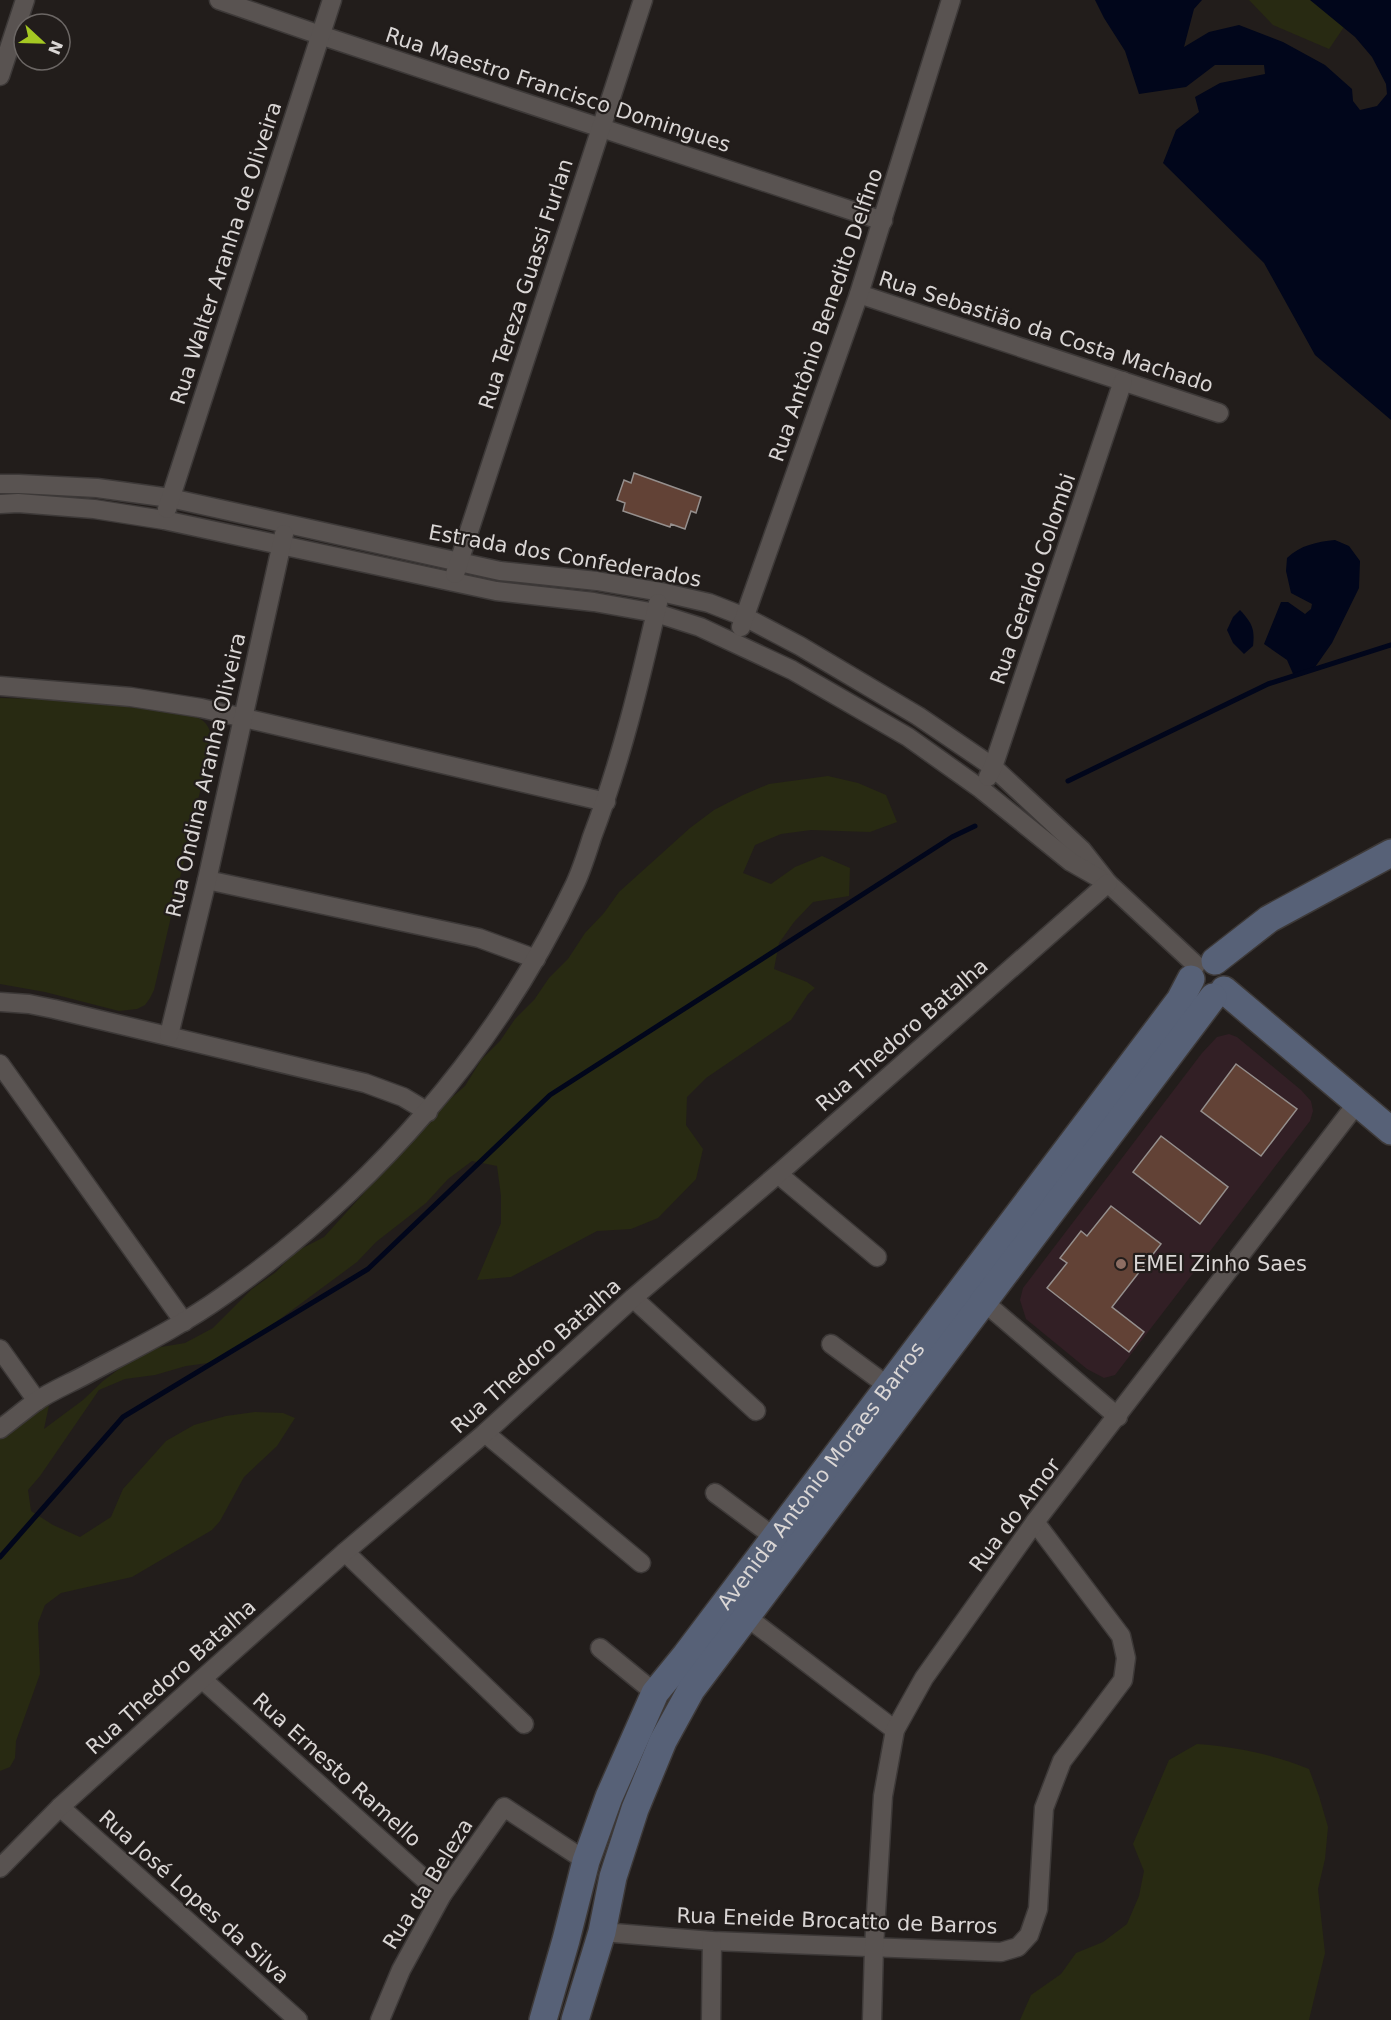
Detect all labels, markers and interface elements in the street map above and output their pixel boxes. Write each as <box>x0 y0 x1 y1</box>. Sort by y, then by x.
north arrow <box>12 12 72 72</box>
street label: Rua Maestro Francisco Domingues <box>383 23 733 157</box>
text: N <box>44 38 67 57</box>
street label: Rua Walter Aranha de Oliveira <box>166 99 286 407</box>
street label: Rua Tereza Guassi Furlan <box>474 156 578 412</box>
street label: Rua Antônio Benedito Delfino <box>764 165 888 465</box>
street label: Rua Sebastião da Costa Machado <box>876 266 1216 398</box>
street label: Rua Geraldo Colombi <box>986 470 1080 688</box>
street label: Estrada dos Confederados <box>427 520 703 592</box>
street label: Rua Ondina Aranha Oliveira <box>162 630 250 920</box>
street label: Rua Thedoro Batalha <box>811 954 993 1116</box>
place label: EMEI Zinho Saes <box>1133 1252 1307 1276</box>
marker: EMEI Zinho Saes <box>1114 1257 1128 1271</box>
street label: Rua Thedoro Batalha <box>446 1274 626 1438</box>
street label: Avenida Antonio Moraes Barros <box>713 1337 930 1614</box>
street label: Rua do Amor <box>965 1453 1066 1576</box>
street label: Rua Thedoro Batalha <box>81 1595 261 1759</box>
street label: Rua Ernesto Ramello <box>248 1688 426 1852</box>
street label: Rua José Lopes da Silva <box>94 1805 294 1989</box>
street label: Rua da Beleza <box>378 1814 478 1954</box>
street label: Rua Eneide Brocatto de Barros <box>676 1903 998 1939</box>

